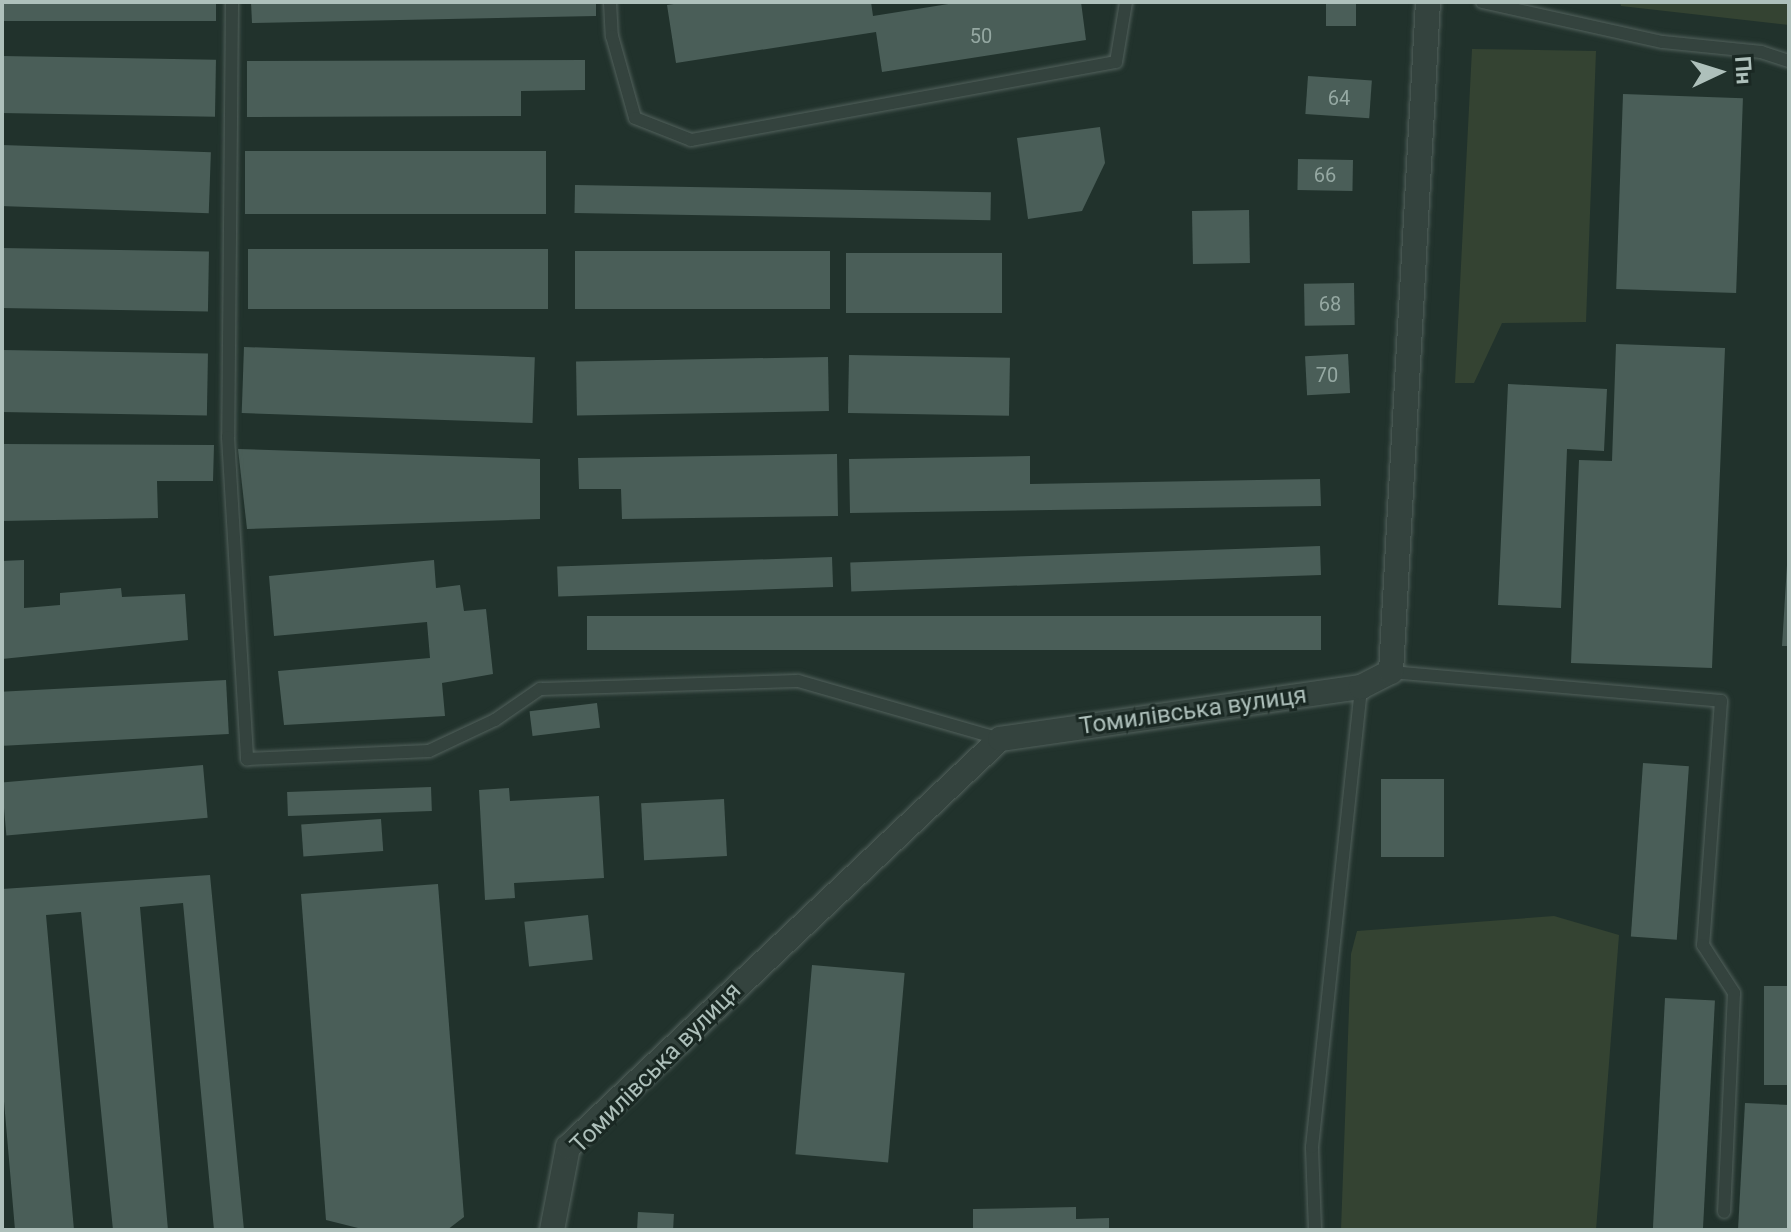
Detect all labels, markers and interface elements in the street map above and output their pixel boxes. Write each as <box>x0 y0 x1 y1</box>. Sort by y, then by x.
house number: 50 <box>970 24 992 48</box>
north arrow <box>1679 32 1759 112</box>
text: Пн <box>1730 55 1757 85</box>
house number: 64 <box>1328 86 1350 110</box>
house number: 66 <box>1314 163 1336 187</box>
house number: 68 <box>1319 292 1341 316</box>
house number: 70 <box>1316 363 1338 387</box>
street label: Томилівська вулиця <box>1077 681 1309 741</box>
street label: Томилівська вулиця <box>565 977 747 1159</box>

